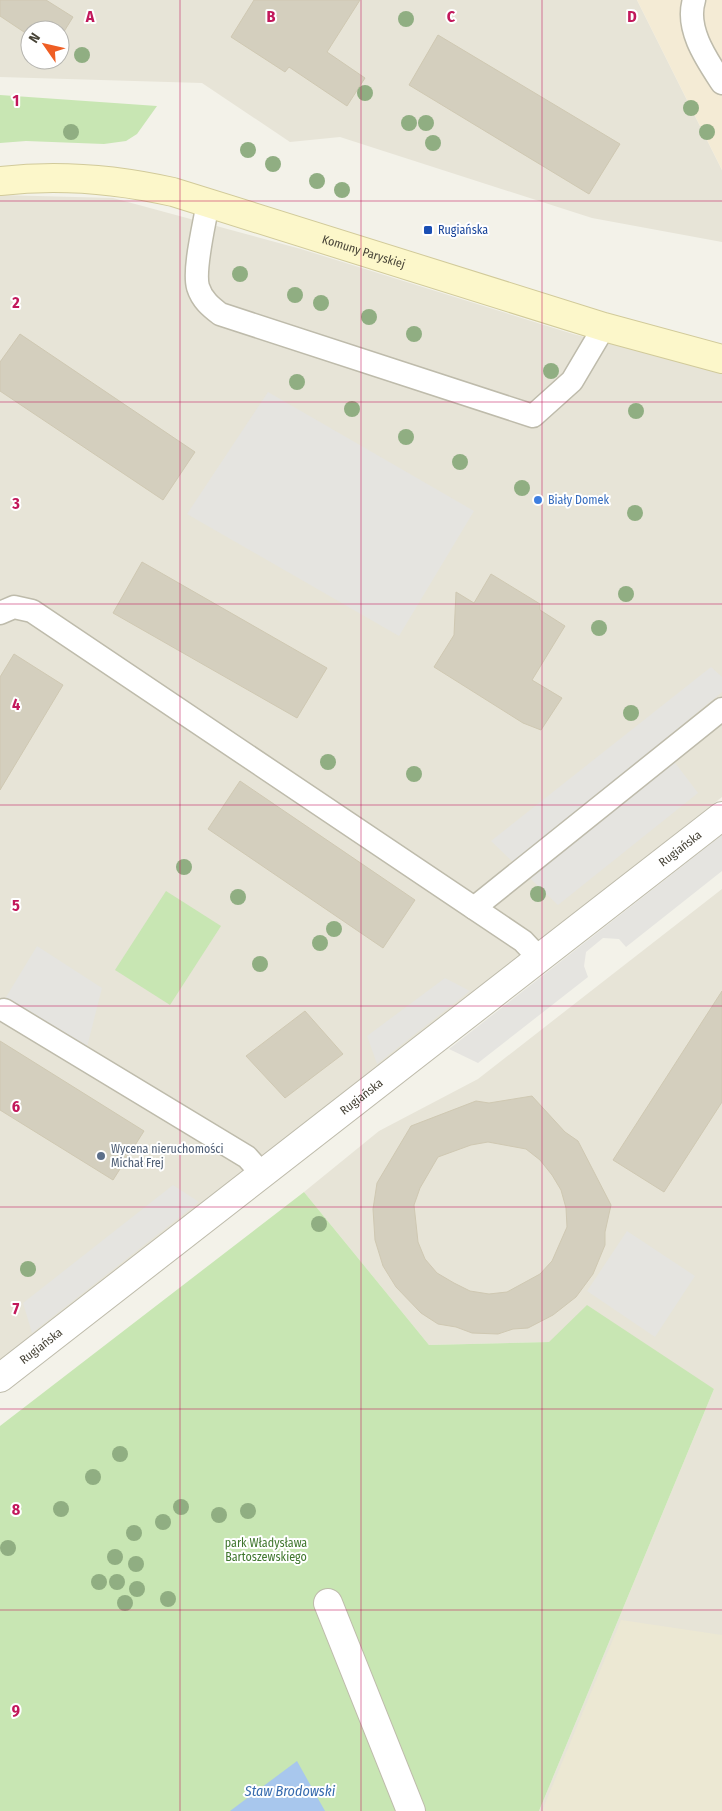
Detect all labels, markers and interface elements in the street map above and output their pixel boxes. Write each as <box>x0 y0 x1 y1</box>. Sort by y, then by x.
text: A <box>85 7 95 26</box>
text: B <box>267 7 276 26</box>
text: C <box>447 7 456 26</box>
text: D <box>627 7 637 26</box>
north arrow <box>20 20 70 70</box>
text: N <box>25 30 44 46</box>
text: 1 <box>13 91 19 110</box>
place label: Rugiańska <box>438 223 488 237</box>
marker: Rugiańska <box>422 224 434 236</box>
street label: Komuny Paryskiej <box>320 232 407 271</box>
text: 2 <box>11 293 20 312</box>
place label: Biały Domek <box>548 493 609 507</box>
text: 3 <box>11 494 20 513</box>
marker: Biały Domek <box>532 494 544 506</box>
text: 4 <box>12 695 20 714</box>
street label: Rugiańska <box>656 828 704 869</box>
text: 5 <box>12 896 20 915</box>
street label: Rugiańska <box>337 1076 386 1118</box>
text: 6 <box>12 1097 20 1116</box>
place label: Wycena nieruchomości Michał Frej <box>111 1142 224 1170</box>
marker: Wycena nieruchomości Michał Frej <box>95 1150 107 1162</box>
text: 7 <box>13 1299 20 1318</box>
street label: Rugiańska <box>17 1325 65 1367</box>
text: 8 <box>12 1500 21 1519</box>
park label: park Władysława Bartoszewskiego <box>225 1536 307 1564</box>
text: 9 <box>12 1701 20 1720</box>
water label: Staw Brodowski <box>244 1783 336 1800</box>

